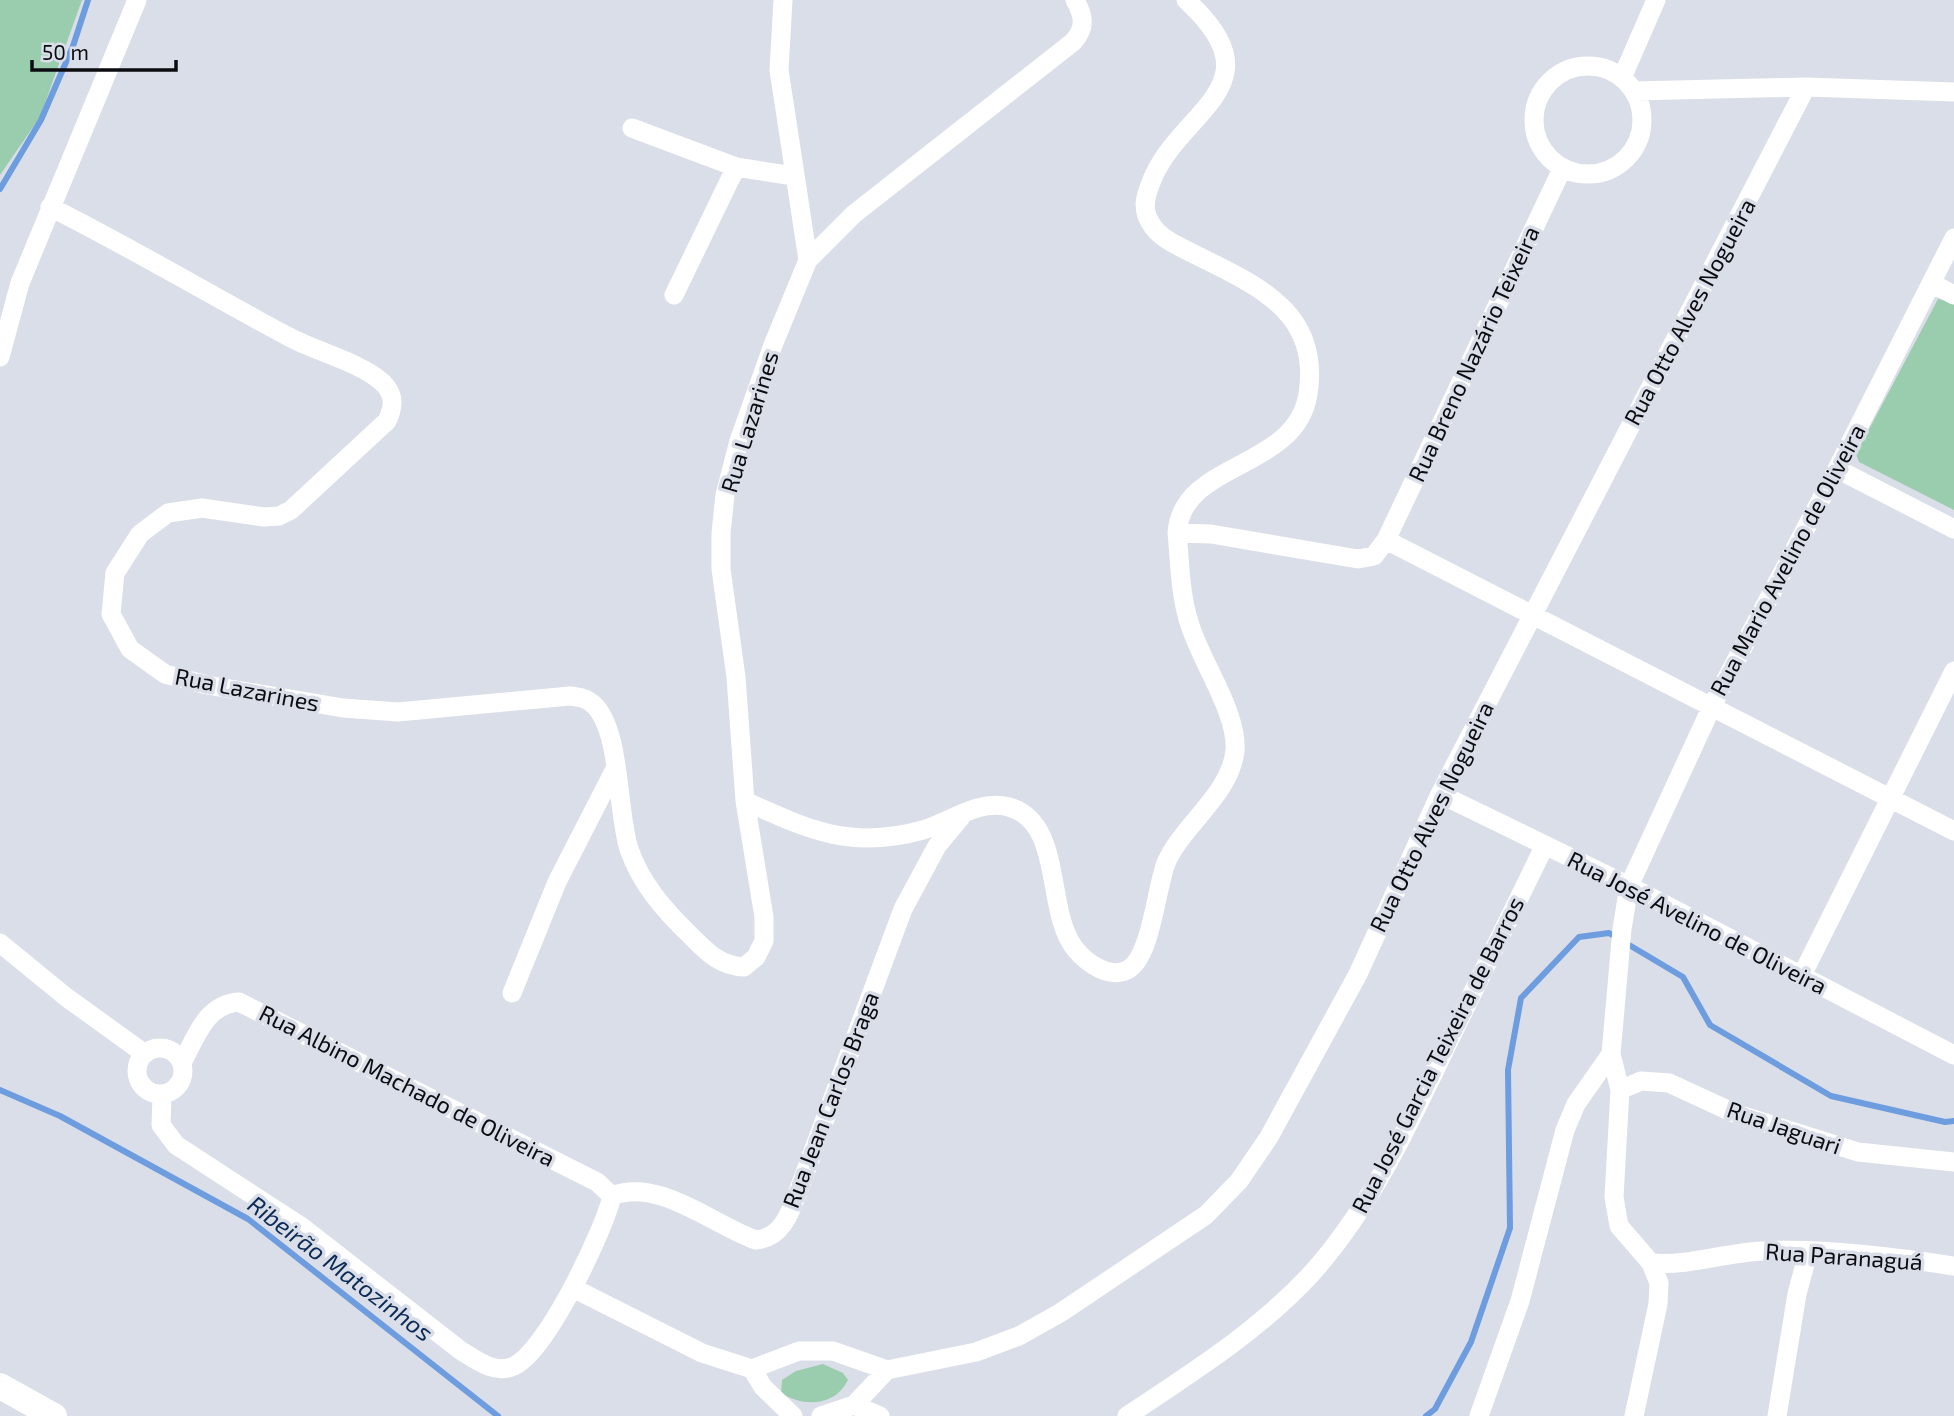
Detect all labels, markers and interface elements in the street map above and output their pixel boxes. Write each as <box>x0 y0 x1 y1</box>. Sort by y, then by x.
scale bar <box>32 28 175 72</box>
text: 50 m <box>42 39 89 64</box>
street label: Rua Otto Alves Nogueira <box>1617 193 1761 430</box>
street label: Rua Breno Nazário Teixeira <box>1402 221 1545 486</box>
street label: Rua Lazarines <box>714 348 784 496</box>
street label: Rua Mario Avelino de Oliveira <box>1704 419 1871 700</box>
street label: Rua Lazarines <box>173 661 322 717</box>
street label: Rua Otto Alves Nogueira <box>1363 697 1499 936</box>
street label: Rua José Avelino de Oliveira <box>1563 844 1832 1000</box>
street label: Rua José Garcia Teixeira de Barros <box>1345 892 1529 1217</box>
street label: Rua Jean Carlos Braga <box>776 988 884 1212</box>
street label: Rua Albino Machado de Oliveira <box>255 998 560 1172</box>
street label: Rua Jaguari <box>1724 1095 1845 1160</box>
water label: Ribeirão Matozinhos <box>243 1189 439 1347</box>
street label: Rua Paranaguá <box>1764 1237 1924 1275</box>

